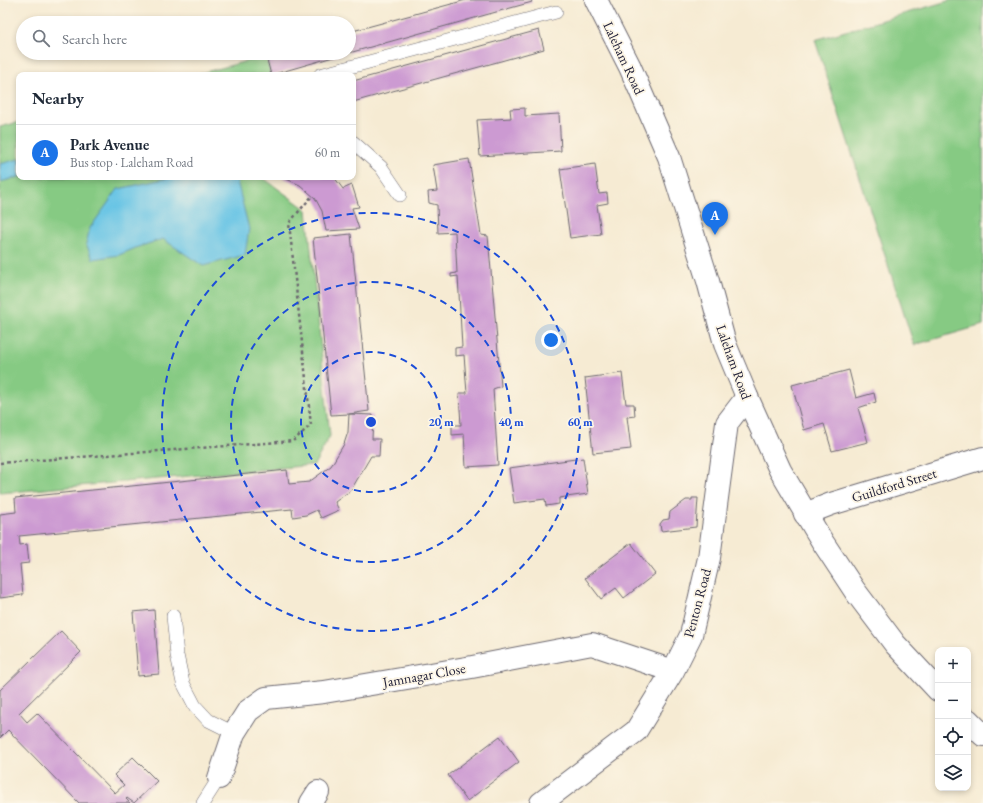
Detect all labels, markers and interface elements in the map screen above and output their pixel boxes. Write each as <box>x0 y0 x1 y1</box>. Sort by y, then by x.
search box <box>16 16 356 60</box>
street label: Laleham Road <box>599 19 649 98</box>
icon: search <box>30 27 52 49</box>
text: Search here <box>62 29 127 48</box>
text: Nearby <box>32 87 84 109</box>
text: Park Avenue <box>70 135 149 154</box>
text: A <box>40 144 50 161</box>
text: 60 m <box>315 144 340 161</box>
text: Bus stop · Laleham Road <box>70 154 193 171</box>
pin: A <box>702 202 728 235</box>
street label: Laleham Road <box>712 322 756 403</box>
your location <box>541 330 561 350</box>
text: 20 m <box>428 414 454 430</box>
text: 40 m <box>498 414 524 430</box>
text: 60 m <box>567 414 593 430</box>
centre of rings <box>364 415 378 429</box>
street label: Guildford Street <box>849 463 939 506</box>
street label: Penton Road <box>679 566 715 639</box>
map controls <box>935 647 971 791</box>
button: + <box>935 647 971 683</box>
street label: Jamnagar Close <box>380 659 467 691</box>
button: − <box>935 683 971 719</box>
button: locate <box>935 719 971 755</box>
button: layers <box>935 755 971 791</box>

